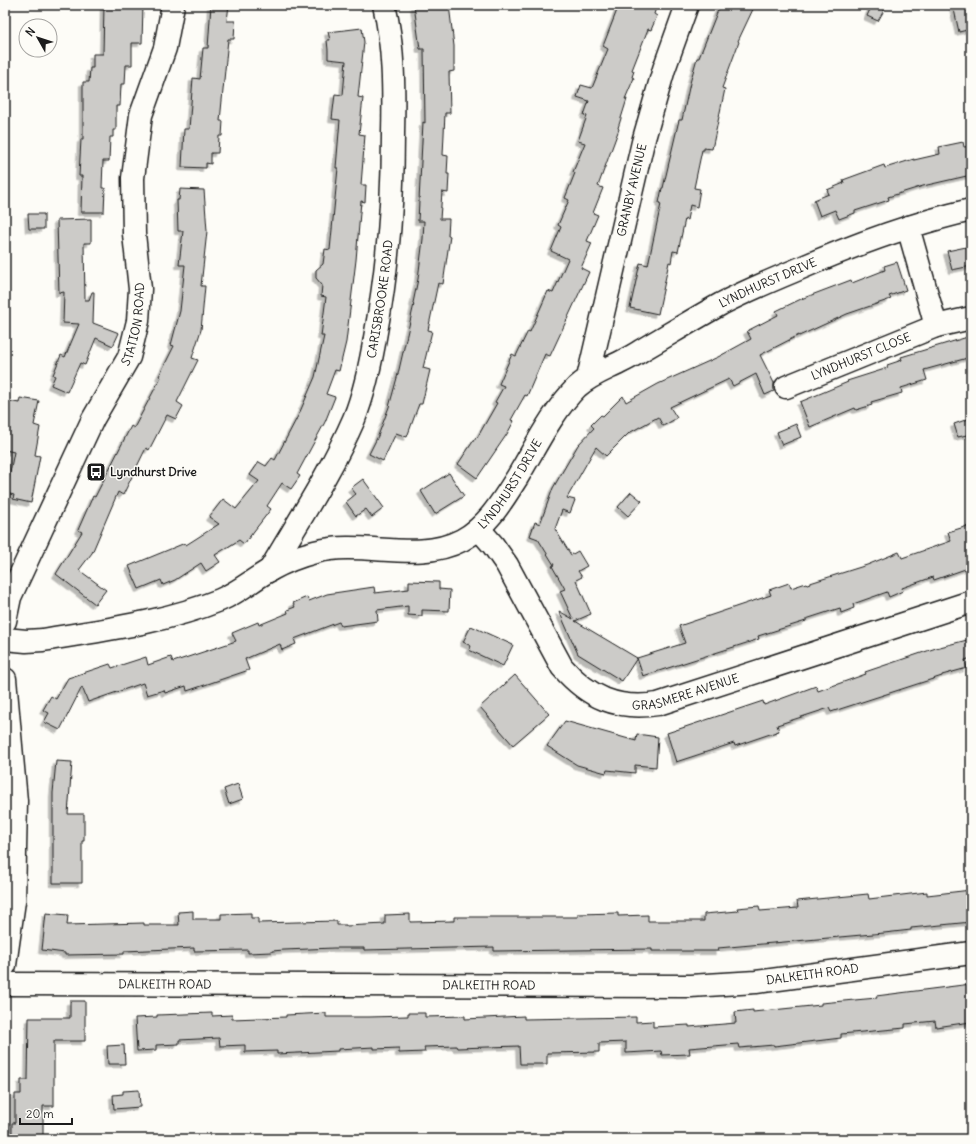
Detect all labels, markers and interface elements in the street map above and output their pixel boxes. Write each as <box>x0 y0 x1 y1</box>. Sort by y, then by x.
north arrow <box>18 18 58 58</box>
text: N <box>22 24 38 39</box>
street label: GRANBY AVENUE <box>613 142 649 238</box>
street label: CARISBROOKE ROAD <box>363 239 395 360</box>
street label: LYNDHURST DRIVE <box>716 254 819 311</box>
street label: STATION ROAD <box>118 282 147 368</box>
street label: LYNDHURST CLOSE <box>809 329 913 383</box>
street label: LYNDHURST DRIVE <box>475 436 545 532</box>
bus stop icon: Lyndhurst Drive <box>85 461 107 483</box>
place label: Lyndhurst Drive <box>110 464 197 480</box>
street label: GRASMERE AVENUE <box>632 670 741 713</box>
street label: DALKEITH ROAD <box>765 960 860 988</box>
street label: DALKEITH ROAD <box>118 976 212 992</box>
street label: DALKEITH ROAD <box>442 977 536 993</box>
scale bar <box>20 1100 72 1126</box>
text: 20 m <box>26 1106 54 1121</box>

